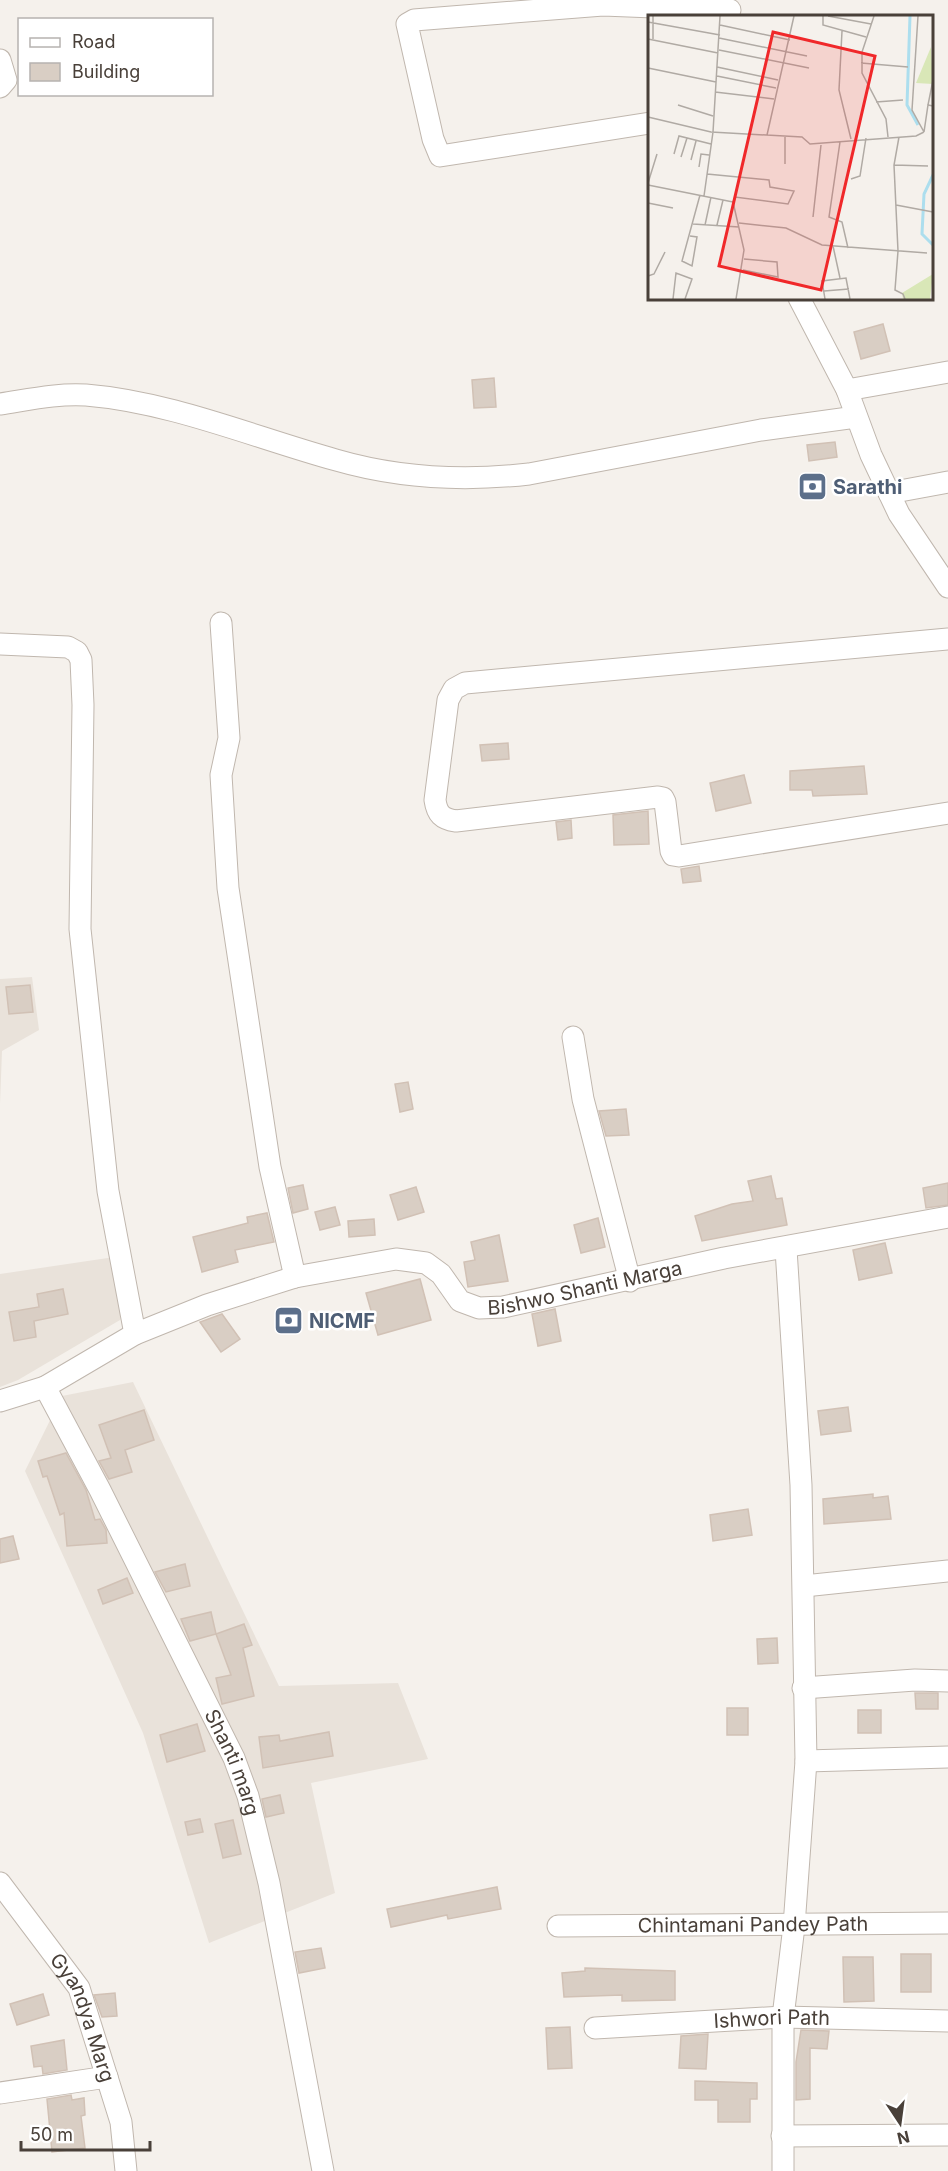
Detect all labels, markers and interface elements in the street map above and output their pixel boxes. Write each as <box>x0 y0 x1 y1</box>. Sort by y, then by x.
inset map <box>648 15 933 300</box>
legend <box>18 18 213 96</box>
text: Road <box>72 31 115 52</box>
text: Building <box>72 61 140 82</box>
bank icon: Sarathi <box>796 471 828 503</box>
place label: Sarathi <box>833 475 902 499</box>
street label: Bishwo Shanti Marga <box>487 1256 684 1320</box>
bank icon: NICMF <box>272 1305 304 1337</box>
place label: NICMF <box>309 1309 375 1333</box>
street label: Shanti marg <box>200 1705 264 1818</box>
street label: Chintamani Pandey Path <box>638 1912 868 1937</box>
street label: Gyandya Marg <box>45 1948 120 2085</box>
street label: Ishwori Path <box>713 2005 830 2033</box>
north arrow <box>870 2093 930 2153</box>
scale bar <box>21 2114 150 2152</box>
text: 50 m <box>30 2124 73 2145</box>
text: N <box>895 2126 912 2149</box>

